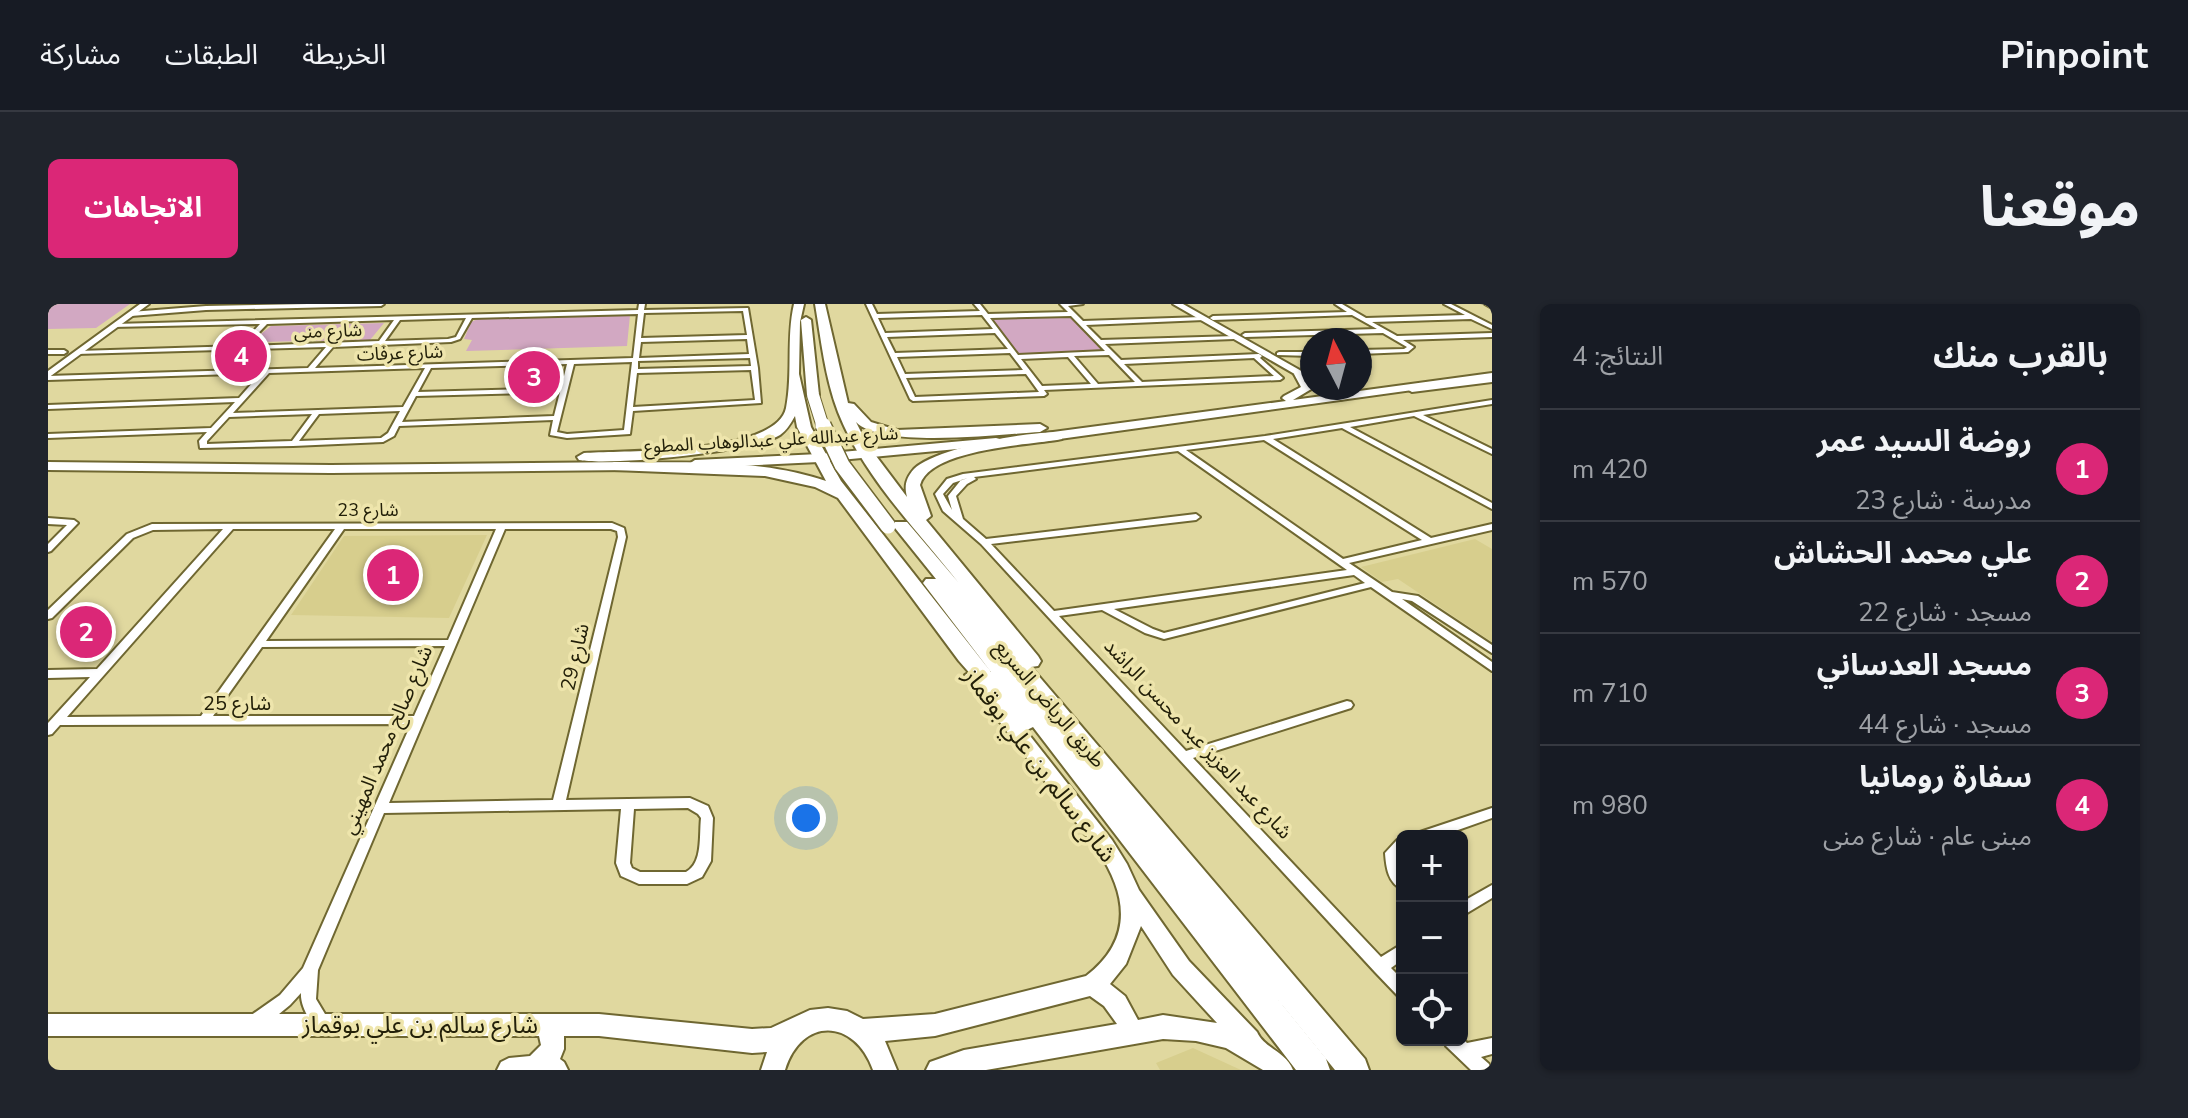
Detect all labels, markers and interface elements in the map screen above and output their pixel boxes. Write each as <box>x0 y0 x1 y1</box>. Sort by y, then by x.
text: Pinpoint <box>2000 30 2148 81</box>
text: مشاركة <box>40 36 121 74</box>
text: الطبقات <box>165 36 258 74</box>
text: الخريطة <box>302 36 386 74</box>
button: الاتجاهات <box>48 159 238 258</box>
text: موقعنا <box>1980 169 2140 246</box>
street label: شارع منى <box>293 318 363 346</box>
pin: 4 <box>215 326 267 386</box>
north arrow <box>1300 328 1372 400</box>
text: بالقرب منك <box>1933 333 2108 379</box>
street label: شارع عرفات <box>356 339 444 369</box>
text: النتائج: 4 <box>1572 339 1663 374</box>
pin: 3 <box>508 347 560 407</box>
street label: شارع عبدالله علي عبدالوهاب المطوع <box>643 421 899 461</box>
text: روضة السيد عمر <box>1817 421 2032 462</box>
text: 420 m <box>1572 452 1648 487</box>
text: 1 <box>2074 452 2090 487</box>
text: مدرسة · شارع 23 <box>1855 483 2032 518</box>
street label: شارع 23 <box>337 498 399 524</box>
text: علي محمد الحشاش <box>1774 533 2032 574</box>
pin: 1 <box>367 545 419 605</box>
text: 570 m <box>1572 564 1648 599</box>
text: 2 <box>2074 564 2090 599</box>
text: مسجد · شارع 22 <box>1858 595 2032 630</box>
pin: 2 <box>60 602 112 662</box>
street label: شارع 29 <box>554 621 597 693</box>
street label: شارع عبد العزيز عبد محسن الراشد <box>1097 633 1298 846</box>
street label: طريق الرياض السريع <box>988 634 1112 774</box>
street label: شارع صالح محمد المهيني <box>335 641 441 839</box>
text: مسجد العدساني <box>1817 645 2032 686</box>
street label: شارع سالم بن علي بوقماز <box>954 660 1124 870</box>
text: 710 m <box>1572 676 1648 711</box>
text: 3 <box>2074 676 2090 711</box>
street label: شارع 25 <box>203 690 271 718</box>
text: مسجد · شارع 44 <box>1858 707 2032 742</box>
text: سفارة رومانيا <box>1859 757 2032 798</box>
text: 980 m <box>1572 788 1648 823</box>
text: 4 <box>2074 788 2090 823</box>
your location <box>786 798 826 838</box>
text: مبنى عام · شارع منى <box>1823 819 2032 854</box>
map controls <box>1396 830 1468 1046</box>
button: + <box>1396 830 1468 902</box>
button: − <box>1396 902 1468 974</box>
button: locate <box>1396 974 1468 1046</box>
street label: شارع سالم بن علي بوقماز <box>301 1009 538 1044</box>

